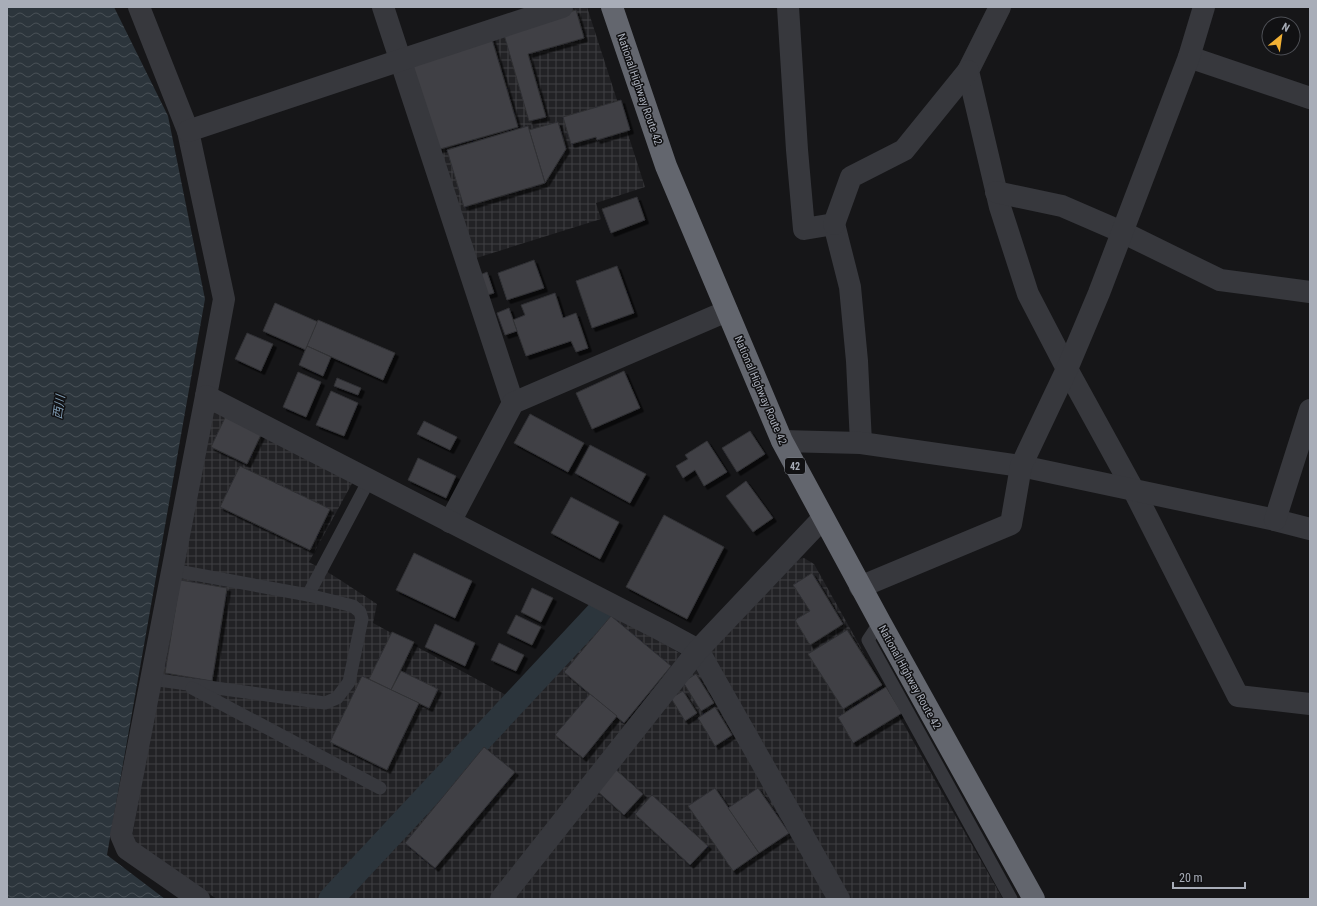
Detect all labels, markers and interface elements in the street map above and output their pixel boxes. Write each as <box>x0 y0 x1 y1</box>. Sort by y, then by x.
north arrow <box>1261 16 1301 56</box>
text: N <box>1280 20 1292 35</box>
street label: National Highway Route 42 <box>614 32 665 147</box>
street label: National Highway Route 42 <box>732 334 789 447</box>
water label: 西川 <box>50 392 68 420</box>
road number: 42 <box>785 458 805 474</box>
street label: National Highway Route 42 <box>876 623 944 732</box>
scale bar <box>1173 864 1245 890</box>
text: 20 m <box>1179 871 1203 885</box>

